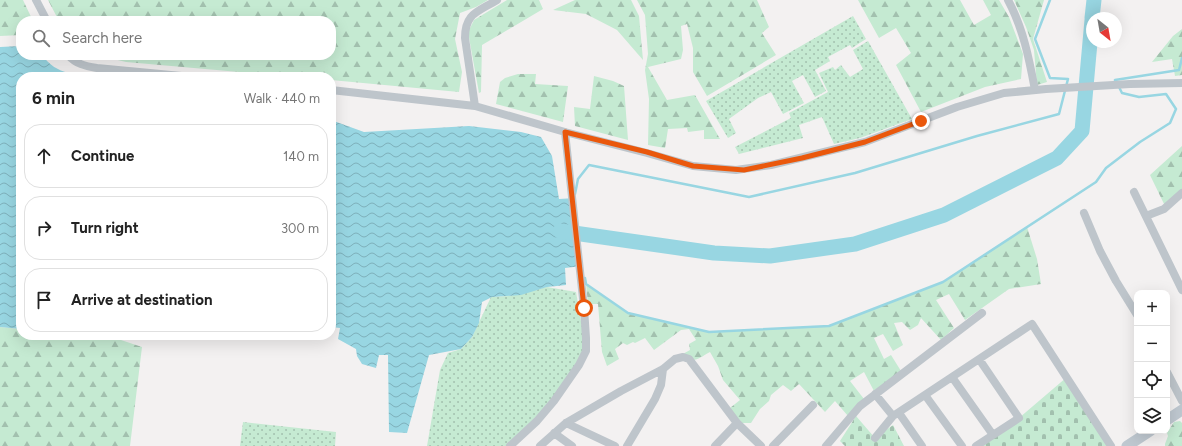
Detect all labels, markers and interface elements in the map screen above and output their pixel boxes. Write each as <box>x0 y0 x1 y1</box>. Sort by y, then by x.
north arrow <box>1086 12 1122 48</box>
search box <box>16 16 336 60</box>
icon: search <box>30 27 52 49</box>
text: Search here <box>62 29 142 47</box>
text: 6 min <box>32 88 75 108</box>
text: Walk · 440 m <box>244 91 320 106</box>
route end <box>912 112 930 130</box>
icon: ahead <box>33 145 55 167</box>
text: Continue <box>71 147 134 165</box>
text: 140 m <box>283 149 319 164</box>
icon: right <box>33 217 55 239</box>
text: Turn right <box>71 219 139 237</box>
text: 300 m <box>281 221 319 236</box>
icon: arrive <box>33 289 55 311</box>
map controls <box>1134 290 1170 434</box>
button: + <box>1134 290 1170 326</box>
text: Arrive at destination <box>71 291 212 309</box>
route start <box>575 299 593 317</box>
button: − <box>1134 326 1170 362</box>
button: locate <box>1134 362 1170 398</box>
button: layers <box>1134 398 1170 434</box>

